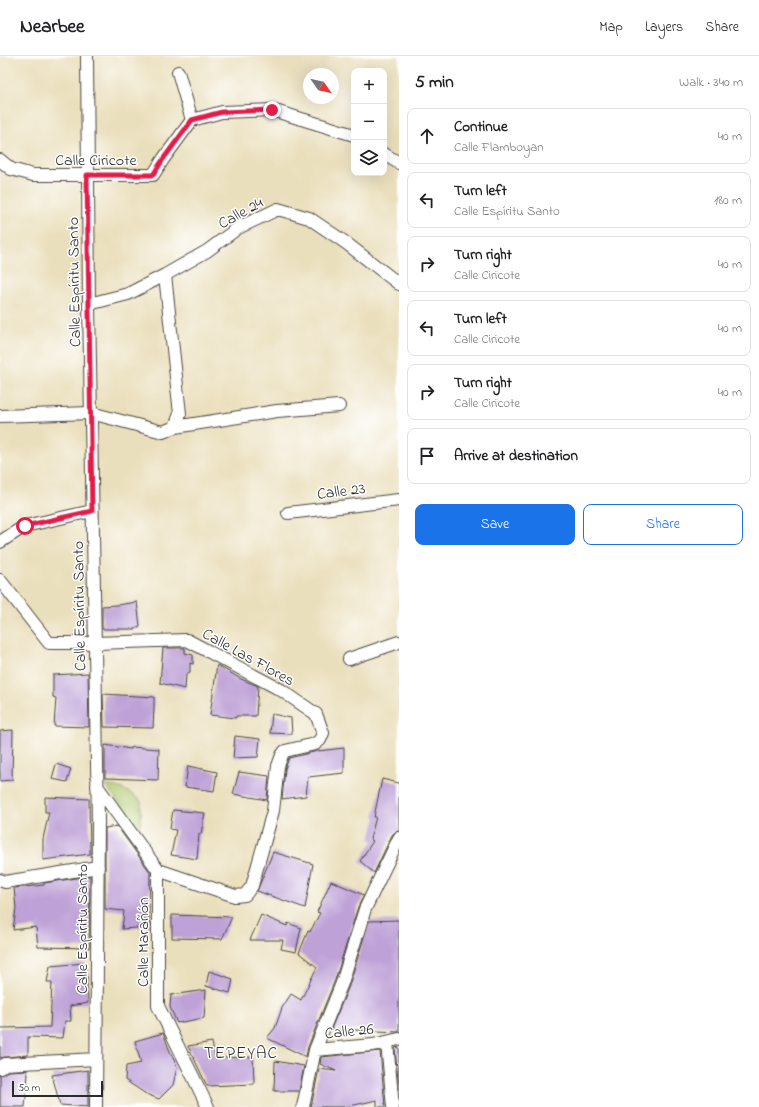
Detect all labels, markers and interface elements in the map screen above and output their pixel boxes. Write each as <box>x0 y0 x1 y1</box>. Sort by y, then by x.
text: Nearbee <box>20 14 85 41</box>
text: Map <box>599 17 623 38</box>
text: Layers <box>645 17 683 38</box>
text: Share <box>705 17 739 38</box>
north arrow <box>303 68 339 104</box>
map controls <box>351 68 387 176</box>
button: + <box>351 68 387 104</box>
text: 5 min <box>415 70 454 95</box>
text: Walk · 340 m <box>679 73 743 92</box>
route end <box>263 101 281 119</box>
button: − <box>351 104 387 140</box>
text: Continue <box>454 116 508 138</box>
icon: ahead <box>416 125 438 147</box>
text: 40 m <box>718 127 742 146</box>
text: Calle Flamboyan <box>454 138 544 157</box>
button: layers <box>351 140 387 176</box>
street label: Calle Ciricote <box>55 149 138 173</box>
text: Turn left <box>454 180 507 202</box>
icon: left <box>416 189 438 211</box>
street label: Calle 24 <box>214 191 268 236</box>
text: 180 m <box>714 191 742 210</box>
text: Calle Espíritu Santo <box>454 202 560 221</box>
street label: Calle Espíritu Santo <box>62 217 88 347</box>
text: Turn right <box>454 244 512 266</box>
icon: right <box>416 253 438 275</box>
text: 40 m <box>718 255 742 274</box>
text: Calle Ciricote <box>454 266 520 285</box>
text: Turn left <box>454 308 507 330</box>
icon: left <box>416 317 438 339</box>
text: 40 m <box>718 319 742 338</box>
text: Calle Ciricote <box>454 330 520 349</box>
text: Turn right <box>454 372 512 394</box>
icon: right <box>416 381 438 403</box>
text: 40 m <box>718 383 742 402</box>
text: Calle Ciricote <box>454 394 520 413</box>
icon: arrive <box>416 445 438 467</box>
text: Arrive at destination <box>454 445 578 467</box>
street label: Calle 23 <box>316 477 367 507</box>
button: Save <box>415 504 575 545</box>
button: Share <box>583 504 743 545</box>
route start <box>16 517 34 535</box>
street label: Calle Espíritu Santo <box>67 541 93 671</box>
street label: Calle Las Flores <box>197 622 299 693</box>
street label: Calle Espíritu Santo <box>71 864 95 994</box>
street label: Calle Marañón <box>132 897 156 987</box>
street label: Calle 26 <box>324 1017 375 1046</box>
district label: TEPEYAC <box>204 1041 278 1066</box>
scale bar <box>12 1079 103 1098</box>
text: 50 m <box>18 1080 40 1096</box>

